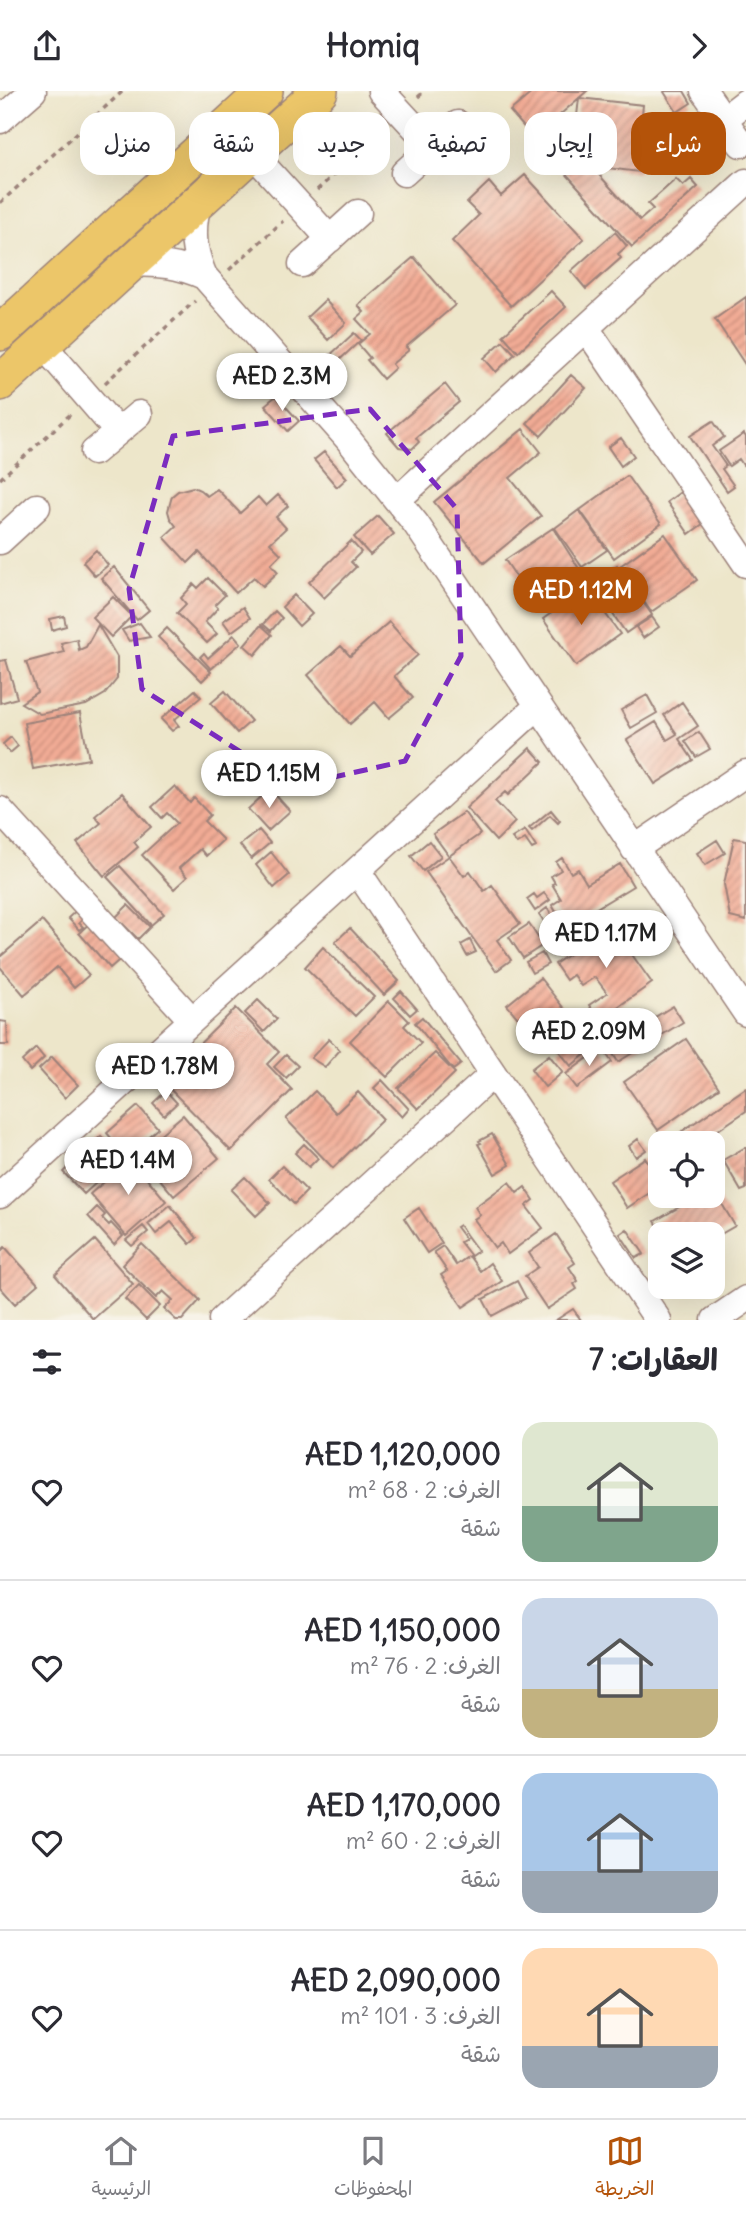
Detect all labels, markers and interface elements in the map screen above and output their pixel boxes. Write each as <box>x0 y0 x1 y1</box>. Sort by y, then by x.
text: Homiq <box>326 25 420 66</box>
icon: share <box>28 27 66 65</box>
icon: forward <box>680 27 718 65</box>
chip: منزل <box>80 112 175 175</box>
chip: شقة <box>189 112 279 175</box>
chip: جديد <box>293 112 390 175</box>
chip: تصفية <box>404 112 510 175</box>
chip: إيجار <box>524 112 617 175</box>
chip: شراء <box>631 112 726 175</box>
pin: AED 2.3M <box>210 353 354 413</box>
text: AED 2.3M <box>232 361 332 390</box>
pin: AED 1.12M <box>501 567 661 627</box>
text: AED 1.12M <box>529 575 633 604</box>
pin: AED 1.15M <box>189 751 349 810</box>
text: AED 1.15M <box>217 758 321 787</box>
pin: AED 1.17M <box>526 911 686 970</box>
text: AED 1.17M <box>555 918 657 947</box>
pin: AED 2.09M <box>509 1009 669 1068</box>
text: AED 2.09M <box>532 1016 646 1045</box>
pin: AED 1.78M <box>85 1044 245 1103</box>
text: AED 1.78M <box>111 1051 219 1080</box>
map controls <box>648 1131 725 1299</box>
button: locate <box>648 1131 725 1208</box>
pin: AED 1.4M <box>56 1137 200 1197</box>
text: AED 1.4M <box>80 1145 176 1174</box>
button: layers <box>648 1222 725 1299</box>
text: العقارات: 7 <box>589 1340 718 1378</box>
icon: filters <box>28 1343 66 1381</box>
text: AED 1,120,000 <box>305 1435 501 1473</box>
icon: home <box>578 1450 662 1534</box>
icon: heart <box>28 1473 66 1511</box>
text: الغرف: 2 · 68 m² <box>348 1475 501 1504</box>
text: شقة <box>461 1513 501 1542</box>
text: AED 1,150,000 <box>304 1611 501 1649</box>
icon: home <box>578 1626 662 1710</box>
icon: heart <box>28 1649 66 1687</box>
text: الغرف: 2 · 76 m² <box>350 1651 501 1680</box>
text: شقة <box>461 1689 501 1718</box>
text: AED 1,170,000 <box>307 1786 501 1824</box>
icon: home <box>578 1801 662 1885</box>
icon: heart <box>28 1824 66 1862</box>
text: الغرف: 2 · 60 m² <box>346 1826 501 1855</box>
text: شقة <box>461 1864 501 1893</box>
text: AED 2,090,000 <box>291 1961 501 1999</box>
icon: home <box>578 1976 662 2060</box>
icon: heart <box>28 1999 66 2037</box>
text: الغرف: 3 · 101 m² <box>340 2001 501 2030</box>
text: شقة <box>461 2039 501 2068</box>
tab: الرئيسية <box>91 2132 151 2205</box>
tab: المحفوظات <box>334 2132 412 2205</box>
tab: الخريطة <box>595 2132 655 2205</box>

